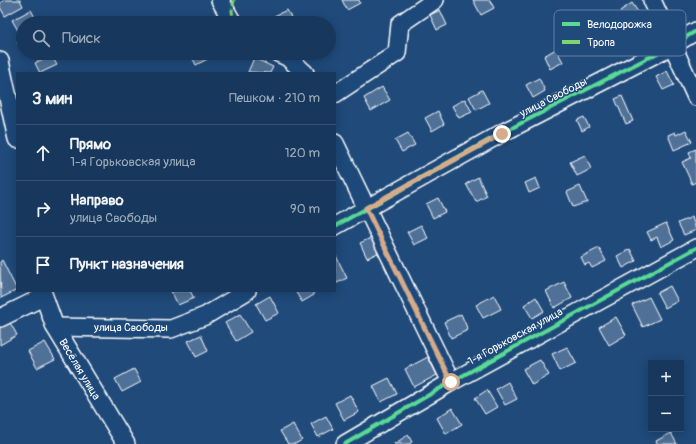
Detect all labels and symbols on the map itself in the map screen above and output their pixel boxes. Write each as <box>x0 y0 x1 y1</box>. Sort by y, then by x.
legend <box>554 10 686 56</box>
text: Велодорожка <box>587 18 652 31</box>
text: Тропа <box>587 36 615 49</box>
street label: улица Свободы <box>517 75 589 120</box>
route end <box>493 125 511 143</box>
street label: 1-я Горьковская улица <box>466 305 565 368</box>
street label: улица Свободы <box>93 321 168 334</box>
street label: Весёлая улица <box>56 336 103 402</box>
route start <box>442 373 460 391</box>

